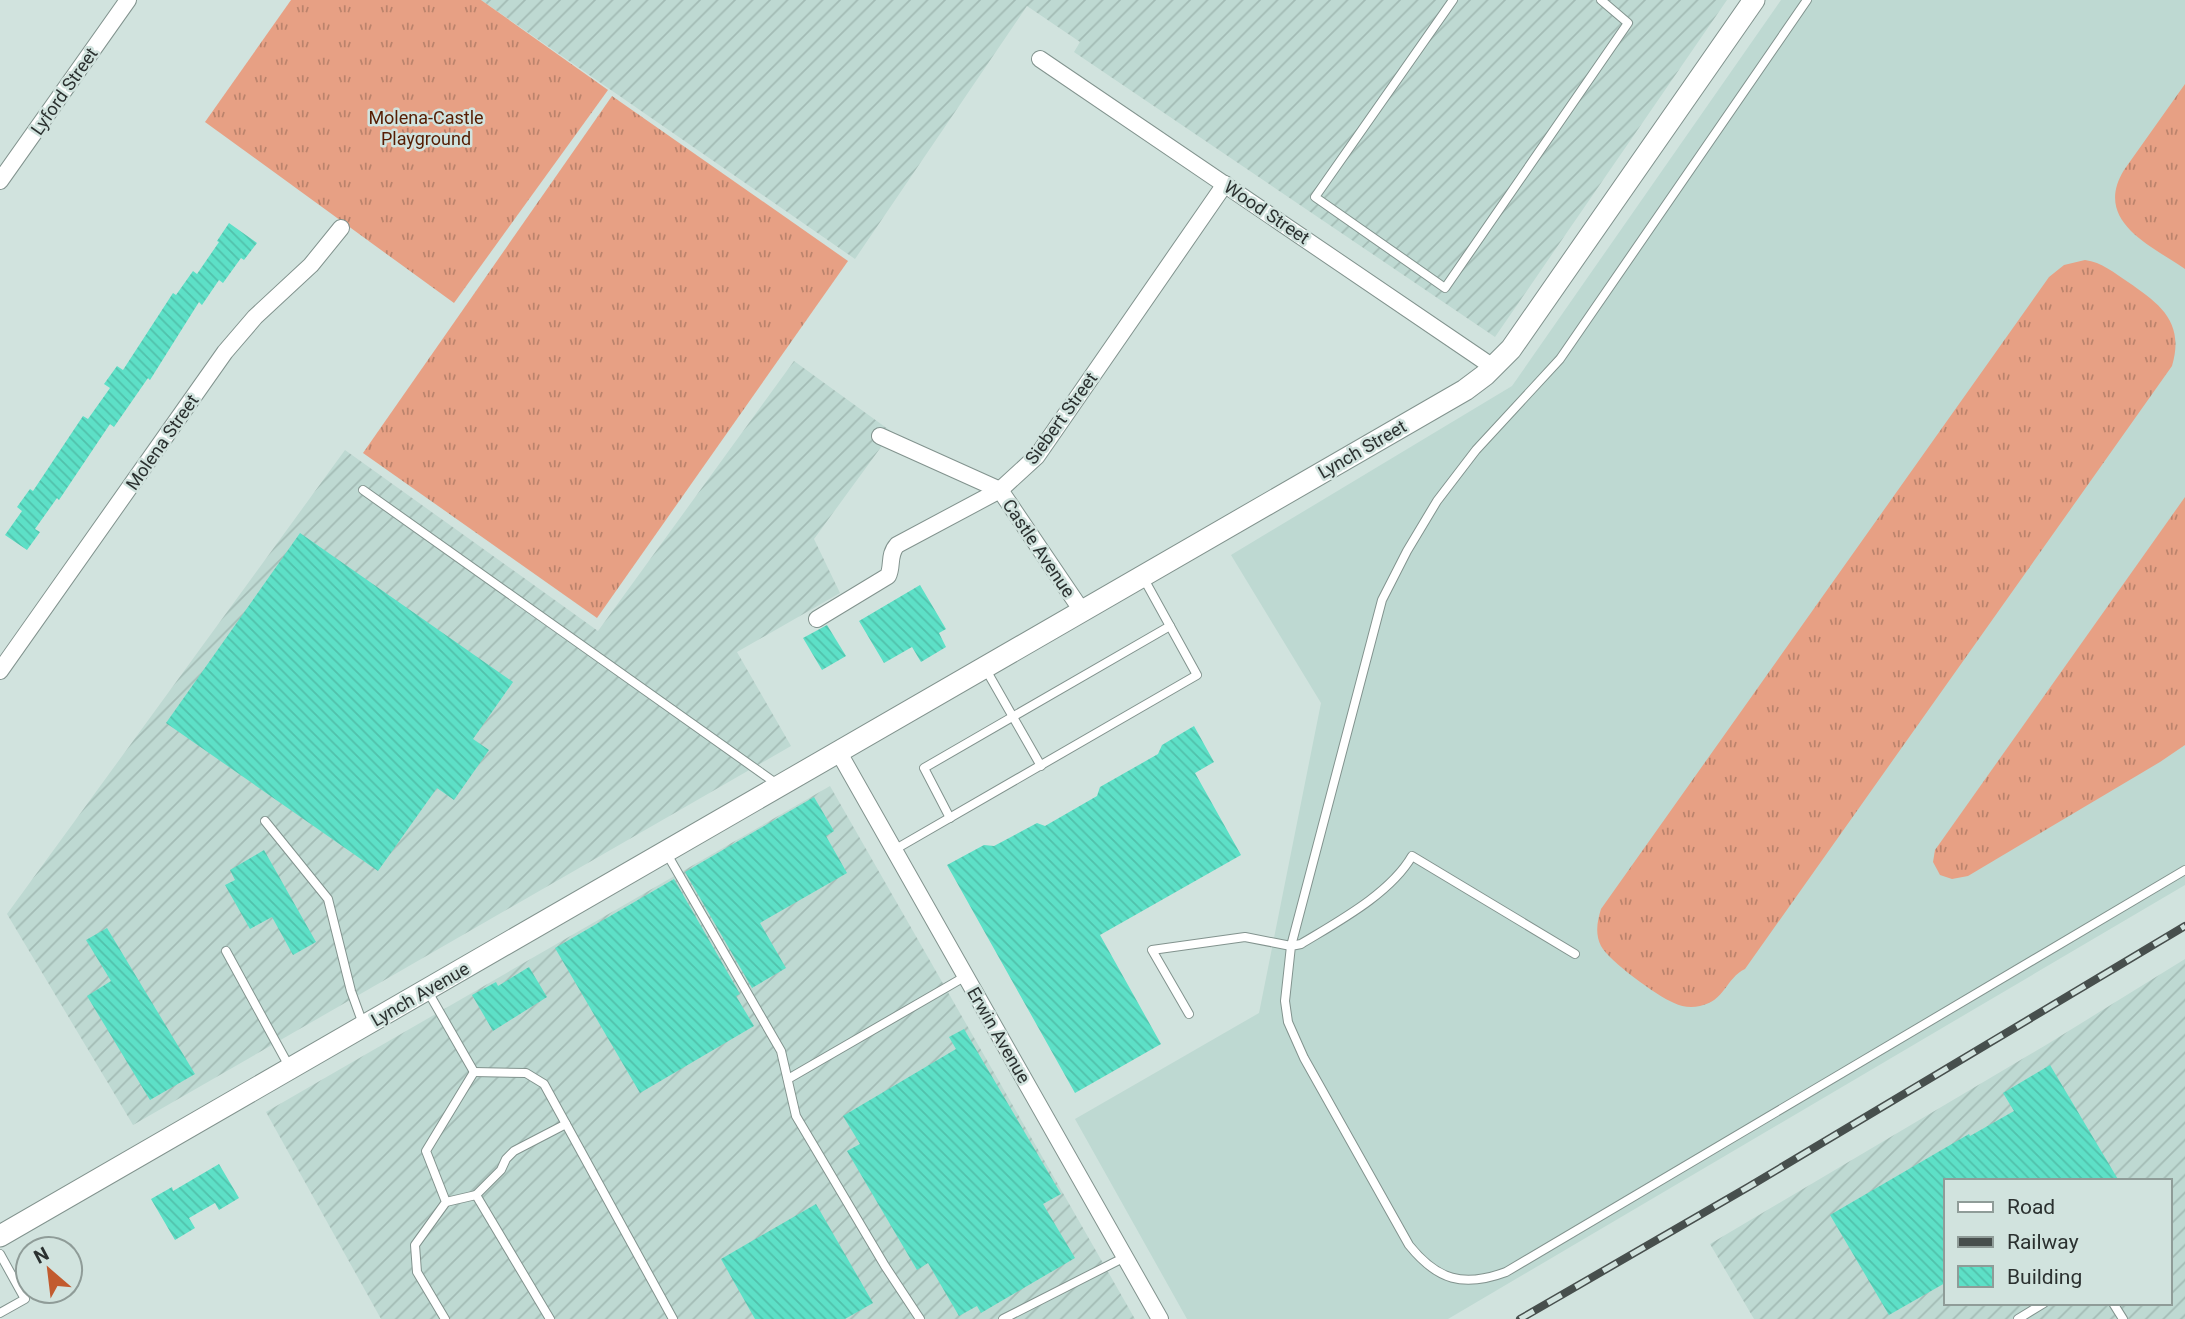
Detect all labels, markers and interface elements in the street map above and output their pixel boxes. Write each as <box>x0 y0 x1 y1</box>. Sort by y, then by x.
street label: Lyford Street <box>26 43 102 139</box>
park label: Molena-Castle Playground <box>368 107 484 149</box>
street label: Wood Street <box>1220 176 1314 248</box>
street label: Siebert Street <box>1021 368 1101 468</box>
street label: Molena Street <box>121 390 203 494</box>
street label: Lynch Street <box>1314 415 1410 483</box>
street label: Castle Avenue <box>998 495 1080 601</box>
street label: Lynch Avenue <box>367 957 473 1031</box>
street label: Erwin Avenue <box>963 983 1035 1087</box>
legend <box>1944 1179 2171 1305</box>
text: Road <box>2007 1195 2055 1219</box>
text: Railway <box>2007 1230 2079 1254</box>
north arrow <box>14 1235 84 1305</box>
text: N <box>30 1242 53 1269</box>
text: Building <box>2007 1265 2082 1289</box>

